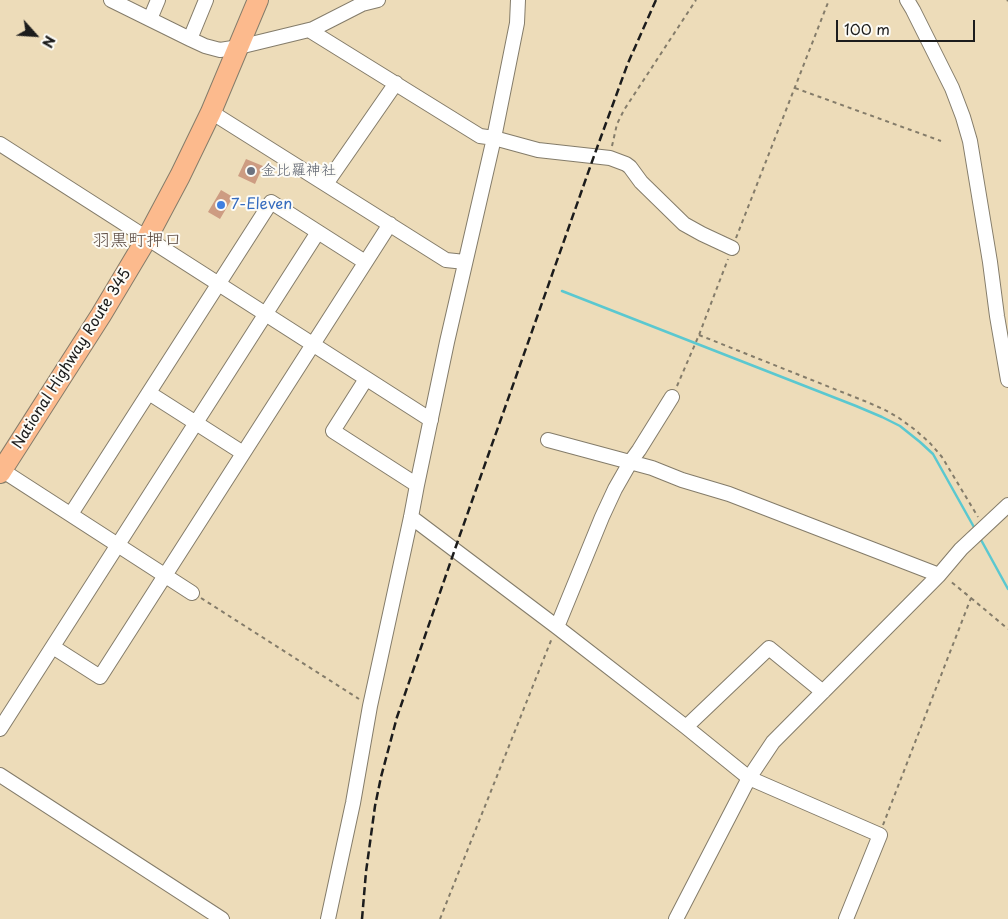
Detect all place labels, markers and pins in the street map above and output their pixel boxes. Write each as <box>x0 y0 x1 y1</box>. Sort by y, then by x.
place label: 金比羅神社 <box>261 162 336 180</box>
marker: 金比羅神社 <box>245 165 257 177</box>
place label: 7-Eleven <box>231 196 292 214</box>
marker: 7-Eleven <box>215 199 227 211</box>

